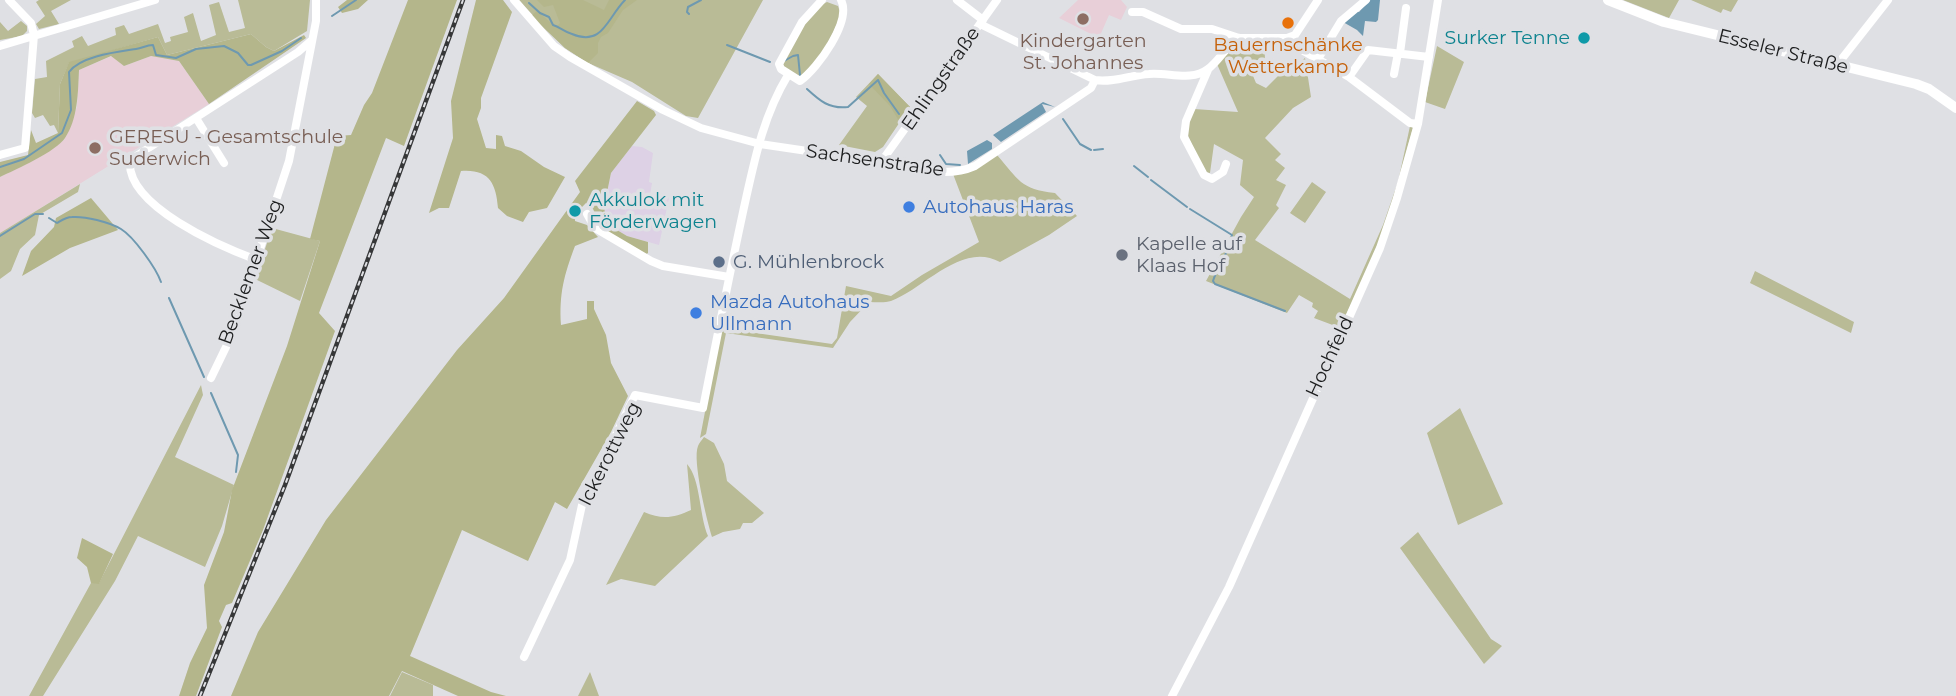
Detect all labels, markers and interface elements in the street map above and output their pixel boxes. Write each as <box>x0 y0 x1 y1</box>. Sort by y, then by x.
marker: Kindergarten St. Johannes <box>1075 11 1091 27</box>
marker: Bauernschänke Wetterkamp <box>1280 15 1296 31</box>
street label: Ehlingstraße <box>897 23 985 135</box>
street label: Esseler Straße <box>1716 25 1850 79</box>
place label: Surker Tenne <box>1445 27 1570 49</box>
place label: Kindergarten St. Johannes <box>1019 30 1147 74</box>
marker: Surker Tenne <box>1576 30 1592 46</box>
place label: Bauernschänke Wetterkamp <box>1213 34 1363 78</box>
place label: GERESU - Gesamtschule Suderwich <box>109 126 343 170</box>
marker: GERESU - Gesamtschule Suderwich <box>87 140 103 156</box>
street label: Sachsenstraße <box>805 140 945 182</box>
place label: Akkulok mit Förderwagen <box>589 189 717 233</box>
street label: Becklemer Weg <box>214 196 288 348</box>
place label: Autohaus Haras <box>923 196 1074 218</box>
marker: Autohaus Haras <box>901 199 917 215</box>
marker: Akkulok mit Förderwagen <box>567 203 583 219</box>
place label: Kapelle auf Klaas Hof <box>1136 233 1242 277</box>
marker: Kapelle auf Klaas Hof <box>1114 247 1130 263</box>
place label: G. Mühlenbrock <box>733 251 884 273</box>
marker: G. Mühlenbrock <box>711 254 727 270</box>
place label: Mazda Autohaus Ullmann <box>710 291 870 335</box>
marker: Mazda Autohaus Ullmann <box>688 305 704 321</box>
street label: Hochfeld <box>1301 313 1359 401</box>
street label: Ickerottweg <box>574 398 646 510</box>

